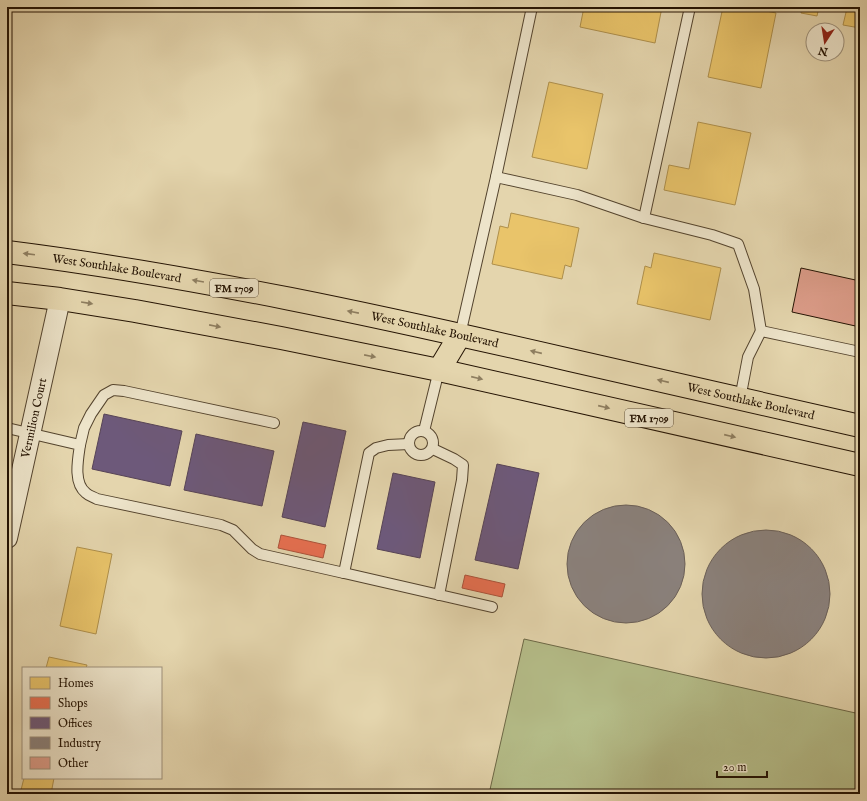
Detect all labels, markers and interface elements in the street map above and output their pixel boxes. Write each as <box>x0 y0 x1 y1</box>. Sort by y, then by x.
north arrow <box>805 22 845 62</box>
text: N <box>817 43 830 59</box>
one-way arrow <box>23 251 35 257</box>
street label: West Southlake Boulevard <box>51 251 183 286</box>
one-way arrow <box>192 278 205 284</box>
road number: FM 1709 <box>210 279 258 297</box>
one-way arrow <box>81 300 93 306</box>
one-way arrow <box>347 308 360 314</box>
street label: West Southlake Boulevard <box>370 309 501 352</box>
one-way arrow <box>209 323 221 329</box>
one-way arrow <box>530 349 542 355</box>
one-way arrow <box>364 353 376 359</box>
one-way arrow <box>471 376 483 382</box>
street label: Vermilion Court <box>18 377 50 460</box>
one-way arrow <box>657 378 669 384</box>
street label: West Southlake Boulevard <box>686 380 816 424</box>
one-way arrow <box>597 405 610 411</box>
road number: FM 1709 <box>625 409 673 427</box>
one-way arrow <box>724 433 737 439</box>
legend <box>22 667 162 779</box>
text: Homes <box>58 676 94 691</box>
text: Shops <box>58 696 88 712</box>
text: Offices <box>58 716 92 731</box>
text: Industry <box>58 736 101 751</box>
scale bar <box>717 753 767 779</box>
text: Other <box>58 756 89 771</box>
text: 20 m <box>723 760 746 775</box>

